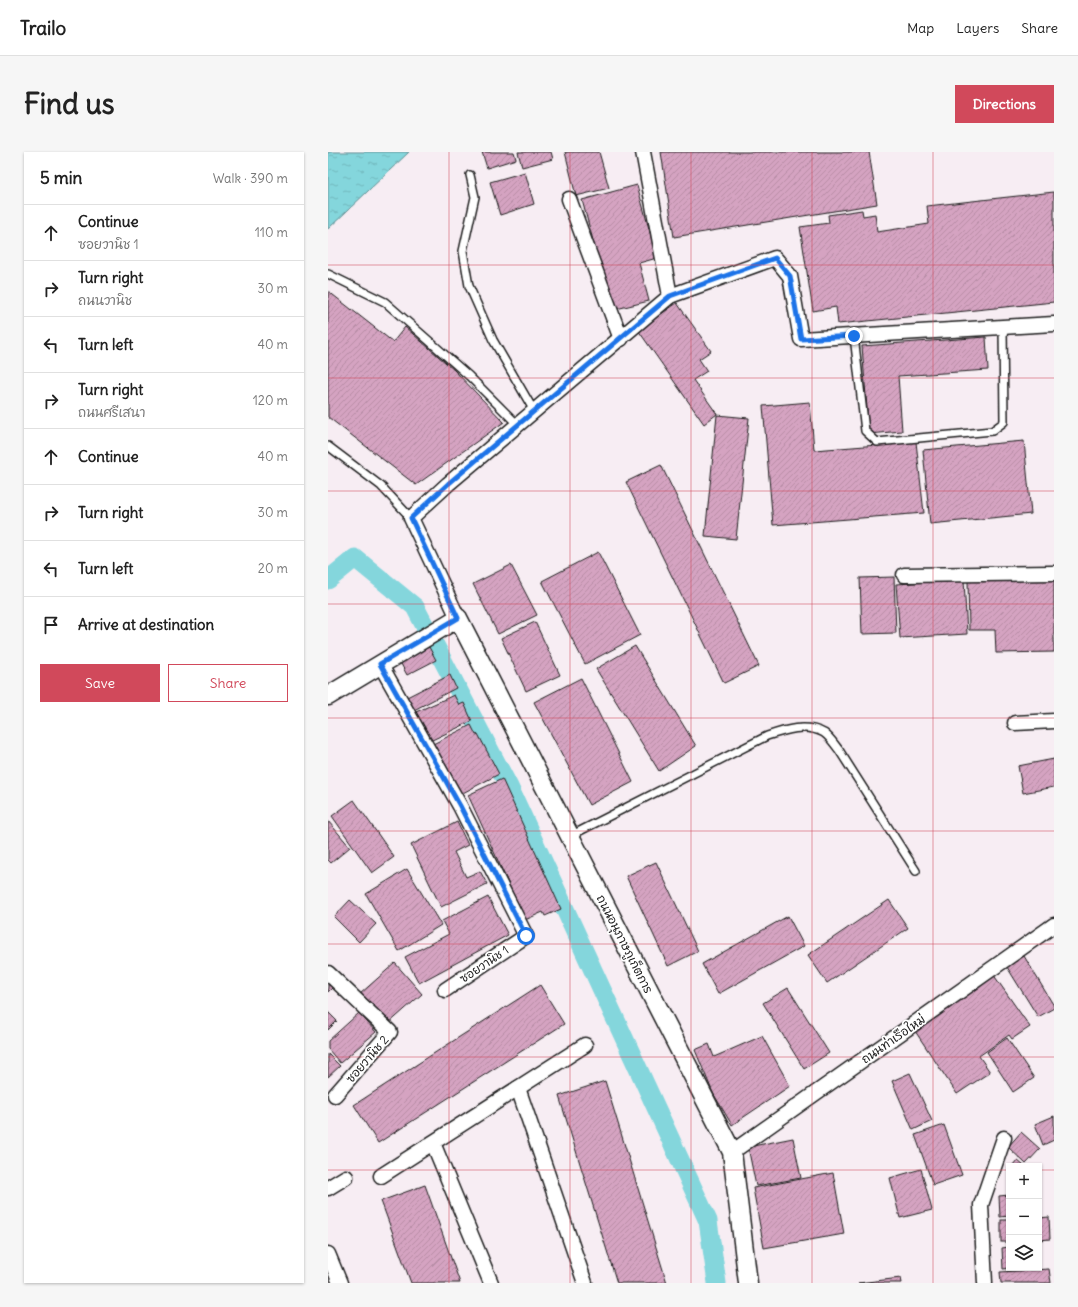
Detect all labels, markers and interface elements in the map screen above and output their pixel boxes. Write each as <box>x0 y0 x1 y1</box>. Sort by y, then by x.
text: Trailo <box>20 16 66 40</box>
text: Map <box>907 19 934 37</box>
text: Layers <box>956 19 999 37</box>
text: Share <box>1021 19 1058 37</box>
button: Directions <box>955 85 1054 123</box>
text: Find us <box>24 86 115 122</box>
text: 5 min <box>40 167 82 189</box>
text: Walk · 390 m <box>213 170 288 187</box>
text: Continue <box>78 212 139 231</box>
icon: ahead <box>40 222 62 244</box>
text: 110 m <box>255 224 288 241</box>
text: ซอยวานิช 1 <box>78 236 139 253</box>
text: Turn right <box>78 268 143 287</box>
icon: right <box>40 278 62 300</box>
text: 30 m <box>258 280 288 297</box>
text: ถนนวานิช <box>78 292 132 309</box>
route end <box>845 327 863 345</box>
icon: left <box>40 334 62 356</box>
text: Turn left <box>78 335 133 354</box>
text: 40 m <box>257 336 288 353</box>
text: Turn right <box>78 380 143 399</box>
icon: right <box>40 390 62 412</box>
text: 120 m <box>253 392 288 409</box>
text: ถนนศรีเสนา <box>78 404 146 421</box>
icon: ahead <box>40 446 62 468</box>
text: Continue <box>78 447 139 466</box>
text: 40 m <box>257 448 288 465</box>
icon: right <box>40 502 62 524</box>
text: Turn right <box>78 503 143 522</box>
text: 30 m <box>258 504 288 521</box>
icon: left <box>40 558 62 580</box>
text: Turn left <box>78 559 133 578</box>
text: 20 m <box>258 560 288 577</box>
icon: arrive <box>40 614 62 636</box>
text: Arrive at destination <box>78 615 214 634</box>
button: Save <box>40 664 160 702</box>
button: Share <box>168 664 288 702</box>
street label: ถนนอนุภาษภูเก็ตการ <box>592 892 656 997</box>
route start <box>517 927 535 945</box>
street label: ซอยวานิช 1 <box>457 942 511 986</box>
street label: ถนนท่าเรือใหม่ <box>858 1011 928 1067</box>
street label: ซอยวานิช 2 <box>342 1032 392 1086</box>
map controls <box>1006 1163 1042 1271</box>
button: + <box>1006 1163 1042 1199</box>
button: − <box>1006 1199 1042 1235</box>
button: layers <box>1006 1235 1042 1271</box>

